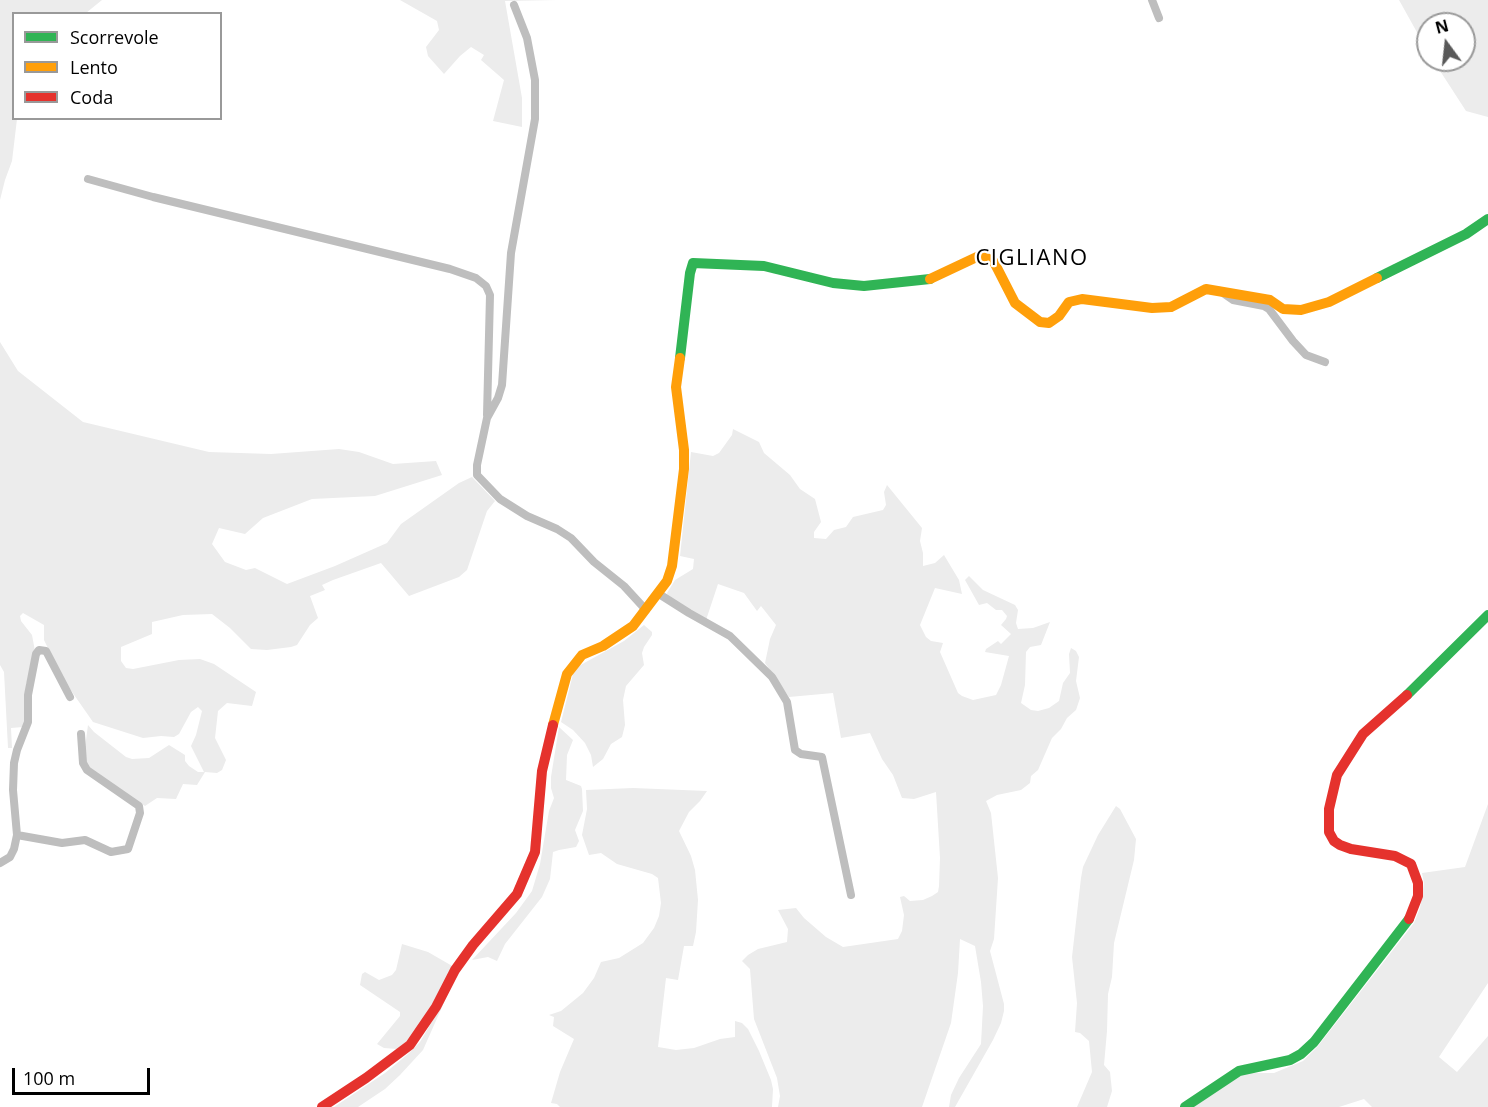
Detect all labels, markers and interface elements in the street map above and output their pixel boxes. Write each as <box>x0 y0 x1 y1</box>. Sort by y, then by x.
legend <box>12 12 222 120</box>
north arrow <box>1416 12 1476 72</box>
text: N <box>1433 14 1451 39</box>
text: Scorrevole <box>70 25 159 49</box>
text: Lento <box>70 55 118 79</box>
text: Coda <box>70 85 113 109</box>
district label: CIGLIANO <box>975 246 1089 272</box>
scale bar <box>15 1056 153 1094</box>
text: 100 m <box>23 1066 75 1090</box>

